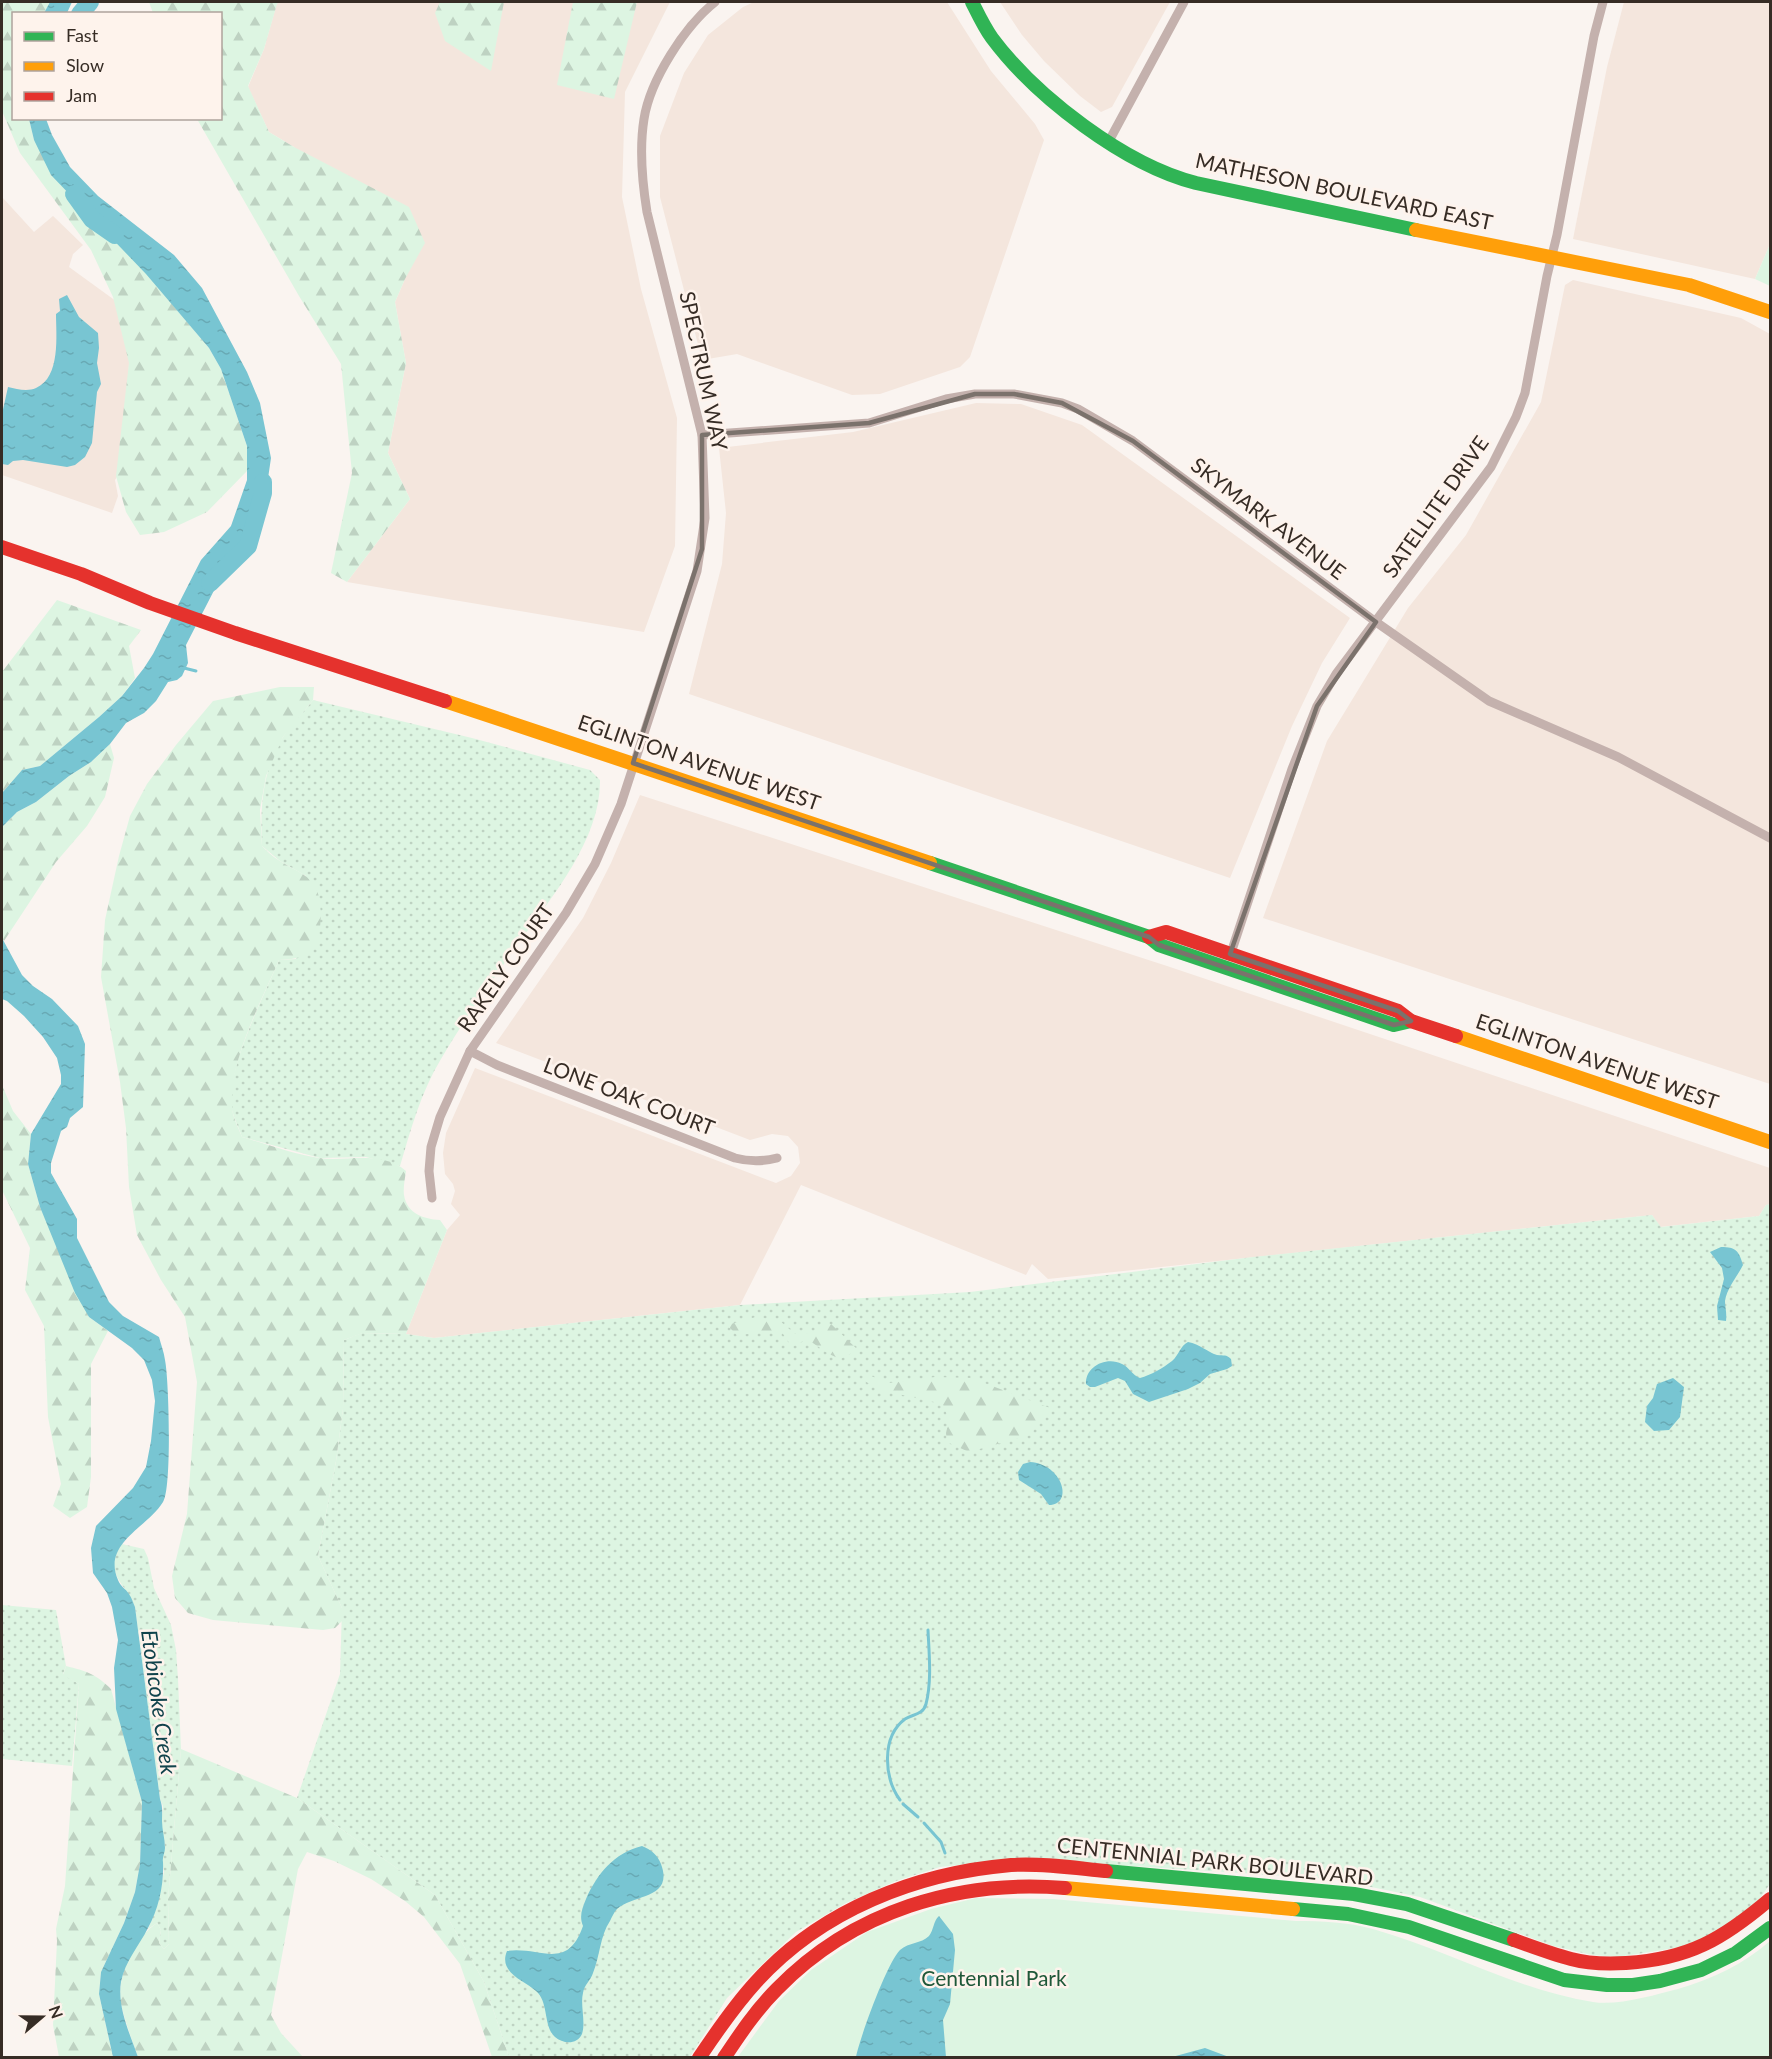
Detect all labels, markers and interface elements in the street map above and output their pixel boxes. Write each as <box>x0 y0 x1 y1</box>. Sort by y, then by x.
legend <box>12 12 222 120</box>
text: Fast <box>66 24 99 46</box>
text: Slow <box>66 54 104 76</box>
text: Jam <box>66 84 97 106</box>
street label: MATHESON BOULEVARD EAST <box>1193 147 1496 234</box>
street label: SPECTRUM WAY <box>675 289 734 453</box>
street label: SATELLITE DRIVE <box>1377 431 1493 582</box>
street label: SKYMARK AVENUE <box>1187 452 1351 584</box>
street label: EGLINTON AVENUE WEST <box>575 708 825 815</box>
street label: RAKELY COURT <box>451 898 559 1036</box>
street label: EGLINTON AVENUE WEST <box>1473 1007 1723 1114</box>
street label: LONE OAK COURT <box>540 1051 719 1140</box>
water label: Etobicoke Creek <box>136 1628 183 1777</box>
street label: CENTENNIAL PARK BOULEVARD <box>1056 1831 1374 1890</box>
park label: Centennial Park <box>921 1965 1067 1990</box>
north arrow <box>12 1987 72 2047</box>
text: N <box>46 2003 68 2021</box>

